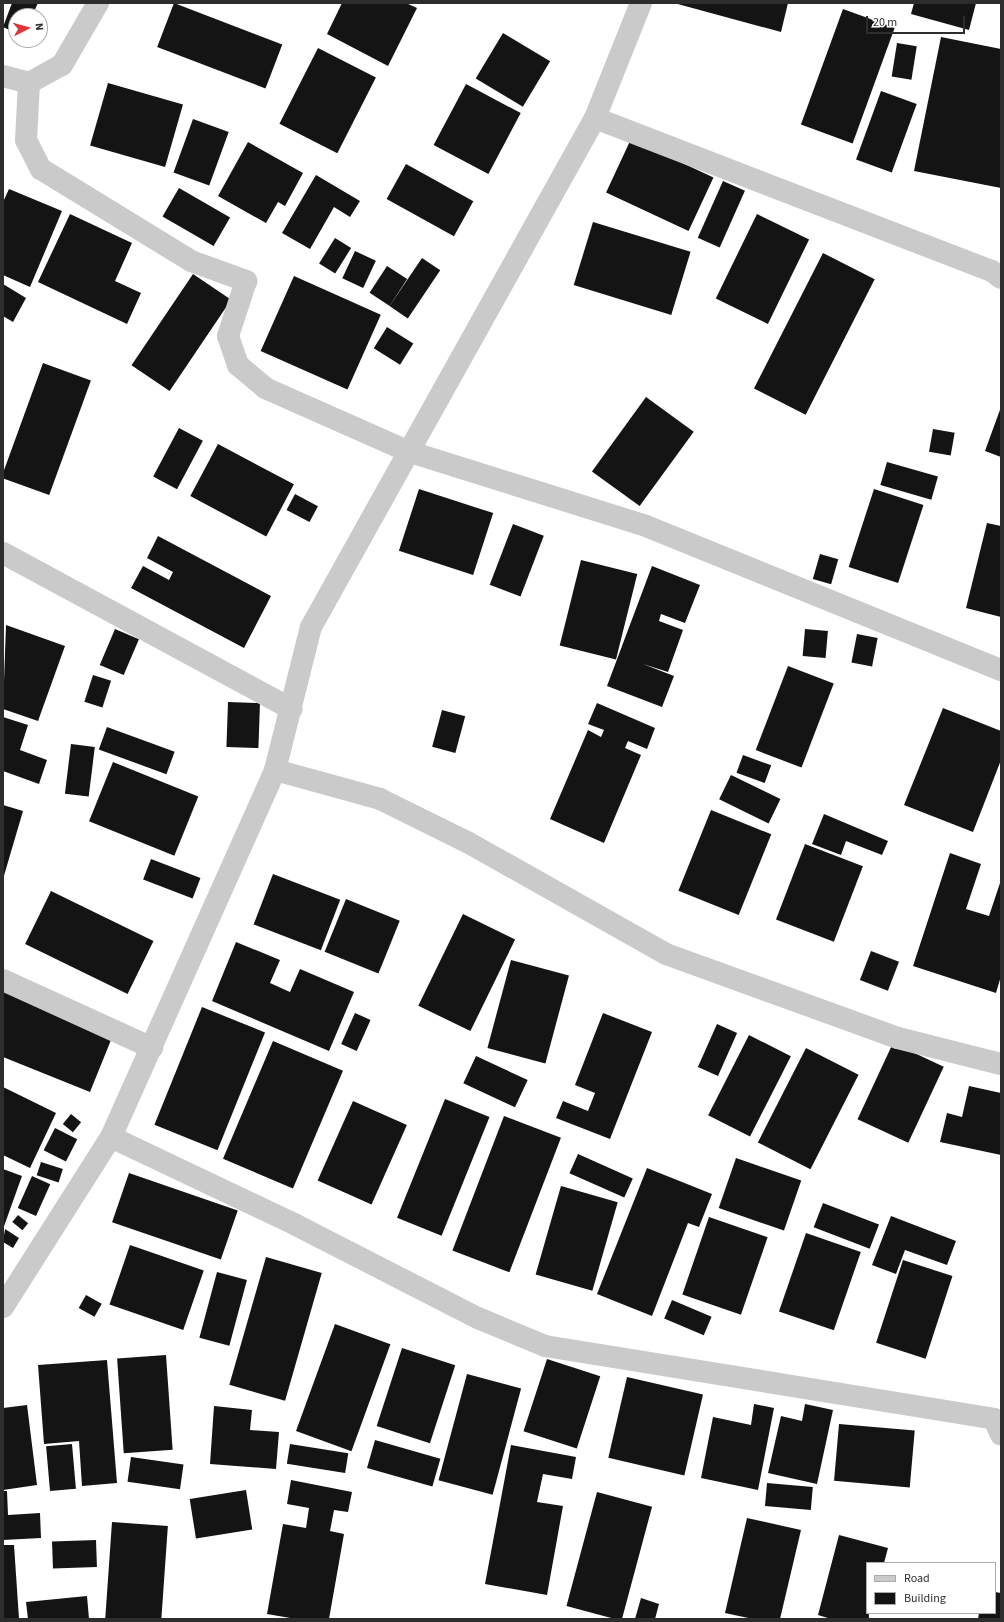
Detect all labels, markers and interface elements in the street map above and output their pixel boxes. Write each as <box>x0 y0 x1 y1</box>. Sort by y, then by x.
north arrow <box>8 8 48 48</box>
scale bar <box>868 8 967 34</box>
text: 20 m <box>873 14 897 31</box>
text: N <box>32 22 47 31</box>
legend <box>866 1562 996 1614</box>
text: Road <box>904 1570 930 1587</box>
text: Building <box>904 1590 946 1607</box>

